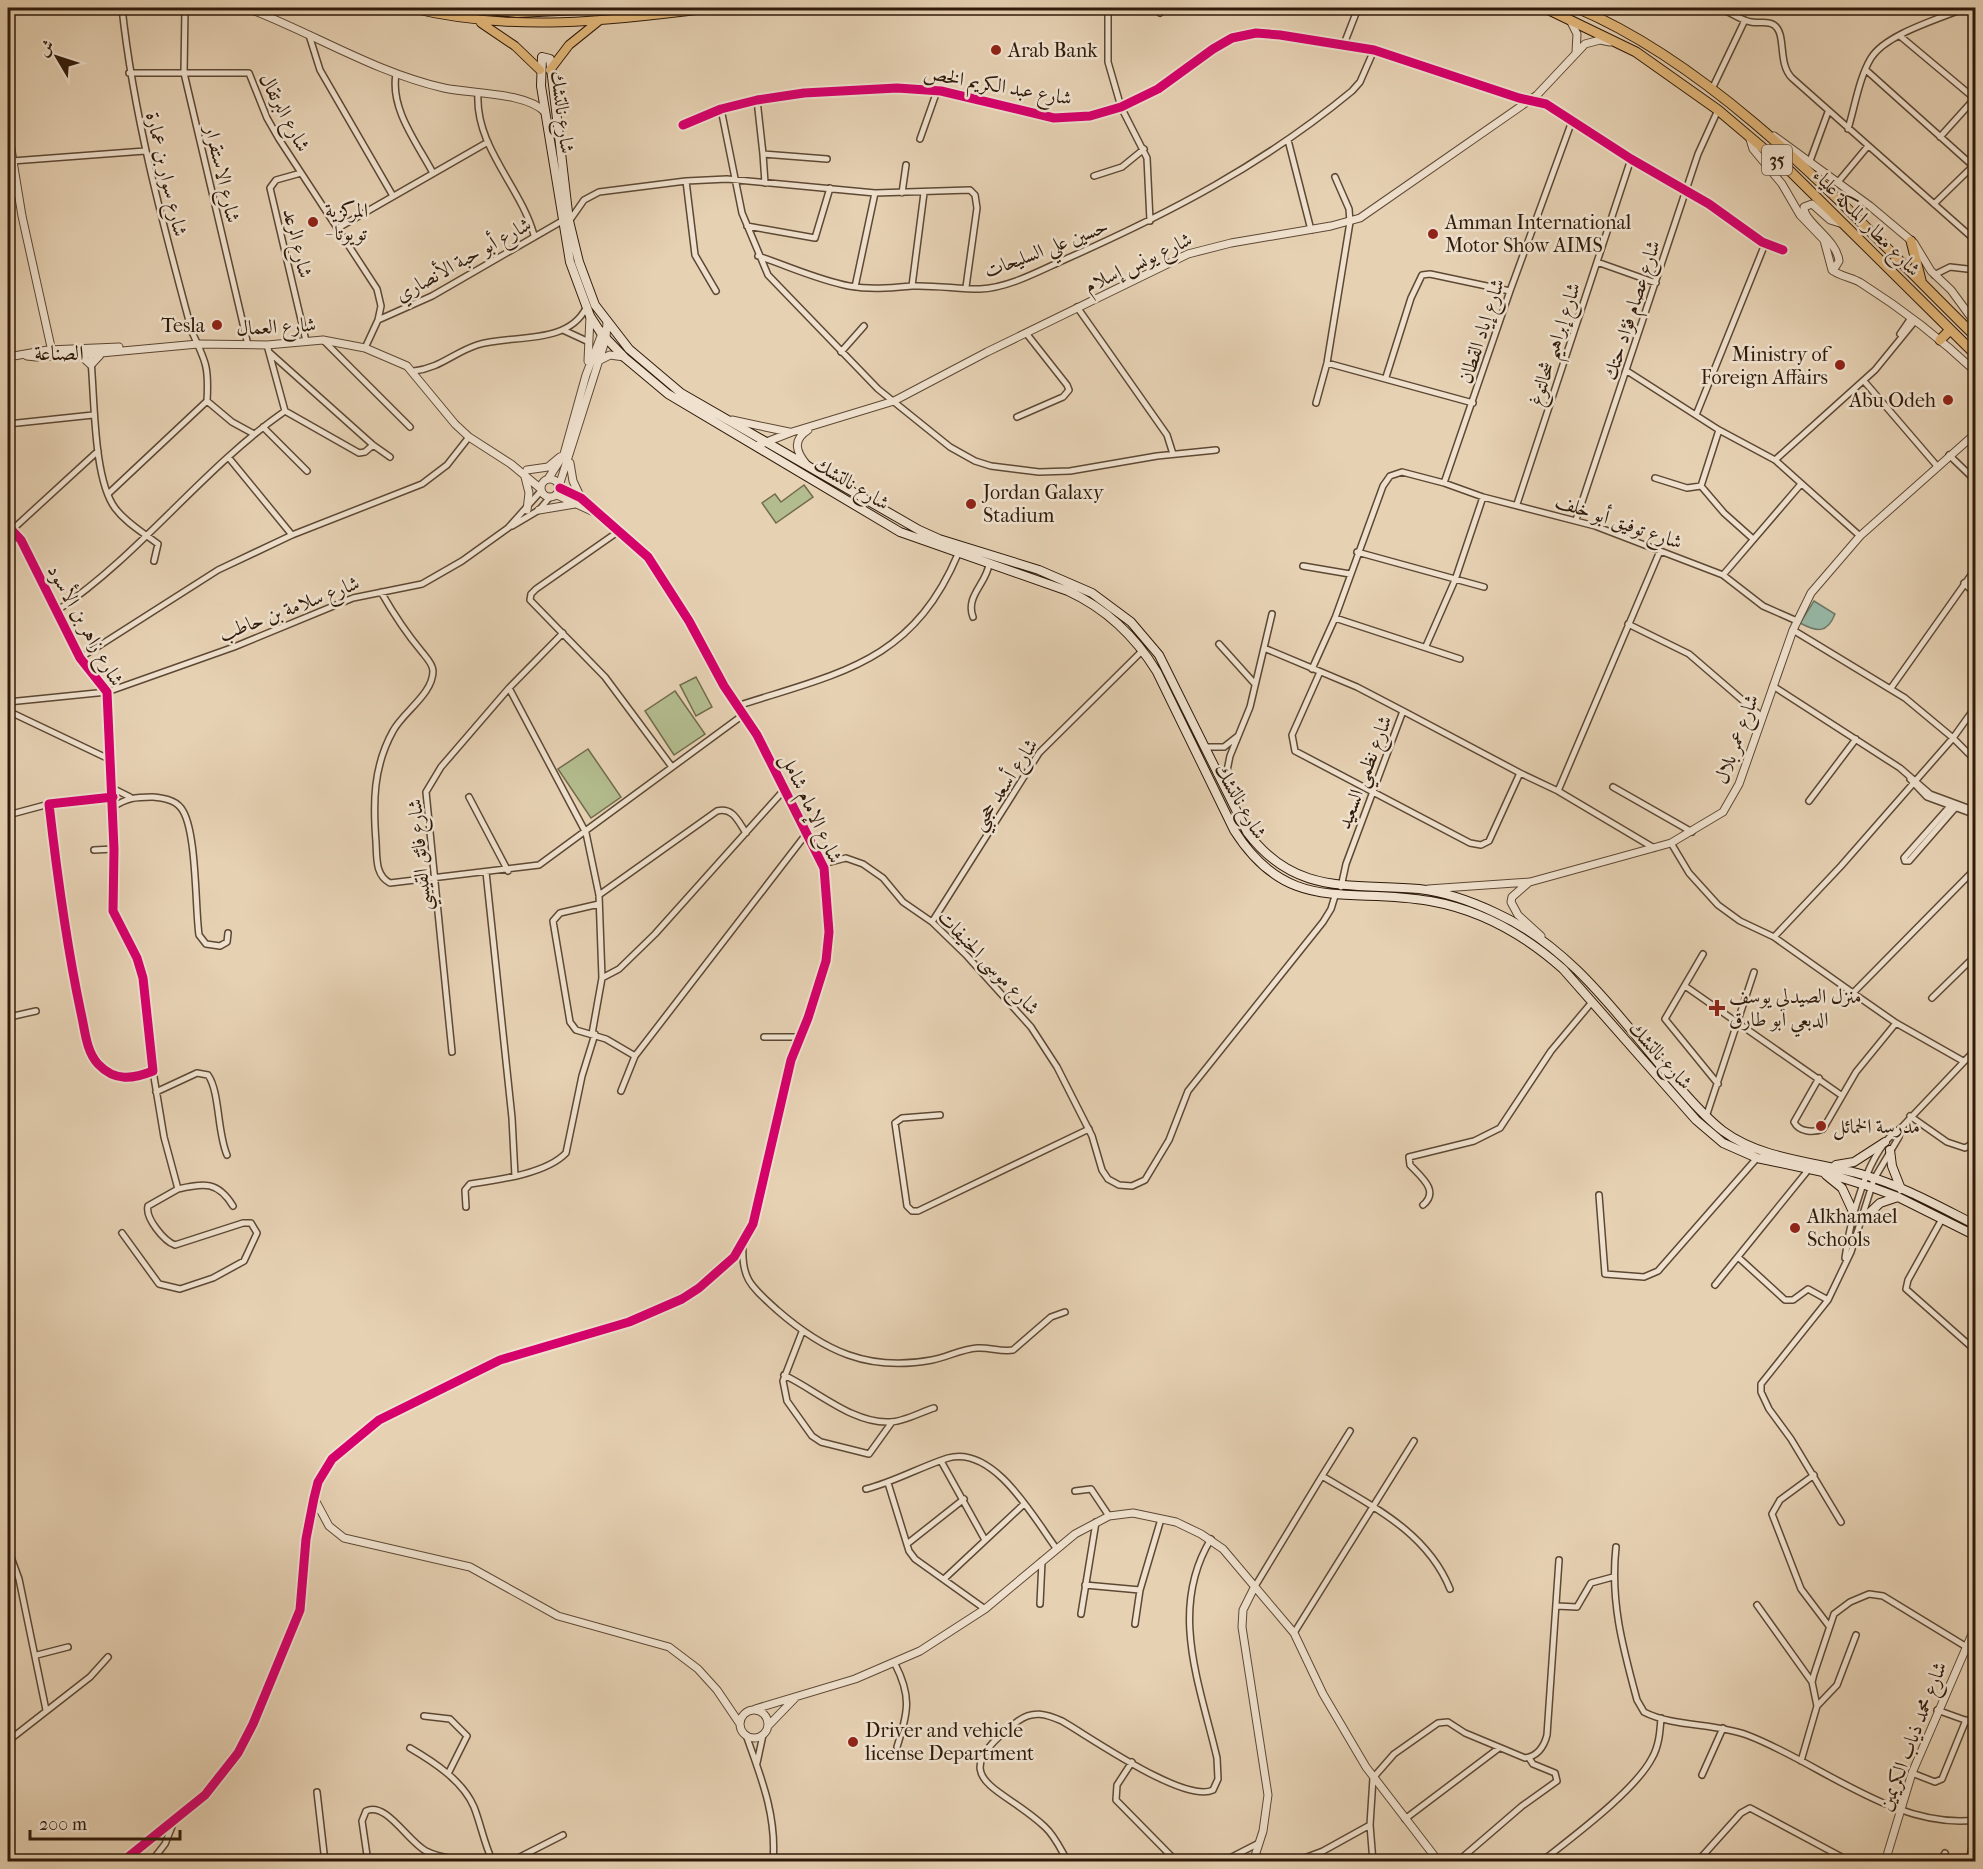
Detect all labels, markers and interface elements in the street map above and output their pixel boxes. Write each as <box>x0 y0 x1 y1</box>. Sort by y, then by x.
north arrow <box>27 27 87 87</box>
text: ش <box>33 36 58 60</box>
place label: Arab Bank <box>1007 39 1098 62</box>
marker: Arab Bank <box>989 43 1003 57</box>
street label: شارع عبد الكريم الخص <box>921 61 1074 116</box>
street label: شارع البرتقال <box>249 69 315 158</box>
street label: شارع نالتشك <box>540 69 579 156</box>
street label: شارع سوار بن عمارة <box>135 110 192 240</box>
street label: شارع الاستقرار <box>194 121 245 226</box>
road number: 35 <box>1762 145 1792 175</box>
street label: شارع مطار الملكة علياء <box>1804 164 1925 285</box>
place label: المركزية - تويوتا <box>325 199 368 246</box>
street label: شارع الرعد <box>272 206 317 282</box>
street label: شارع أبو حبة الأنصاري <box>389 209 538 312</box>
place label: Amman International Motor Show AIMS <box>1444 211 1632 257</box>
street label: حسين علي السليحات <box>981 214 1114 290</box>
marker: المركزية - تويوتا <box>306 215 320 229</box>
street label: شارع يونس إسلام <box>1081 227 1198 303</box>
marker: Amman International Motor Show AIMS <box>1426 227 1440 241</box>
street label: شارع عصام فؤاد حتك <box>1598 237 1671 385</box>
street label: شارع إياد القطان <box>1454 276 1515 388</box>
street label: شارع إبراهيم شحالتوغ <box>1524 280 1593 411</box>
street label: شارع العمال <box>235 313 317 346</box>
place label: Tesla <box>161 314 206 337</box>
marker: Tesla <box>210 318 224 332</box>
district label: الصناعة <box>34 341 84 365</box>
place label: Ministry of Foreign Affairs <box>1701 343 1832 389</box>
marker: Ministry of Foreign Affairs <box>1833 358 1847 372</box>
place label: Abu Odeh <box>1848 389 1937 412</box>
marker: Abu Odeh <box>1941 393 1955 407</box>
street label: شارع نالتشك <box>807 452 893 520</box>
place label: Jordan Galaxy Stadium <box>981 481 1105 527</box>
street label: شارع توفيق أبو خلف <box>1550 486 1686 560</box>
marker: Jordan Galaxy Stadium <box>964 497 978 511</box>
street label: شارع زاهر بن الأسود <box>37 559 132 693</box>
street label: شارع سلامة بن حاطب <box>216 571 365 651</box>
street label: شارع عمر بلال <box>1710 691 1769 789</box>
street label: شارع نظمي السعيد <box>1332 712 1403 835</box>
street label: شارع أسعد حجبي <box>964 732 1048 838</box>
street label: شارع الإمام شامل <box>771 750 847 869</box>
street label: شارع نالتشك <box>1205 759 1271 846</box>
street label: شارع فائق القيسي <box>403 797 443 912</box>
street label: شارع موسى الحنيفات <box>929 905 1044 1024</box>
place label: منزل الصيدلي يوسف الدبعي ابو طارق <box>1729 985 1862 1038</box>
marker: منزل الصيدلي يوسف الدبعي ابو طارق <box>1710 1001 1724 1015</box>
street label: شارع نالتشك <box>1620 1017 1697 1098</box>
place label: مدرسة الخمائل <box>1833 1115 1920 1141</box>
marker: مدرسة الخمائل <box>1814 1119 1828 1133</box>
place label: Alkhamael Schools <box>1806 1205 1898 1251</box>
marker: Alkhamael Schools <box>1788 1221 1802 1235</box>
street label: شارع محمد ذياب الكريمين <box>1873 1658 1957 1816</box>
place label: Driver and vehicle license Department <box>864 1719 1034 1765</box>
marker: Driver and vehicle license Department <box>846 1735 860 1749</box>
scale bar <box>30 1803 180 1841</box>
text: 200 m <box>39 1814 87 1835</box>

